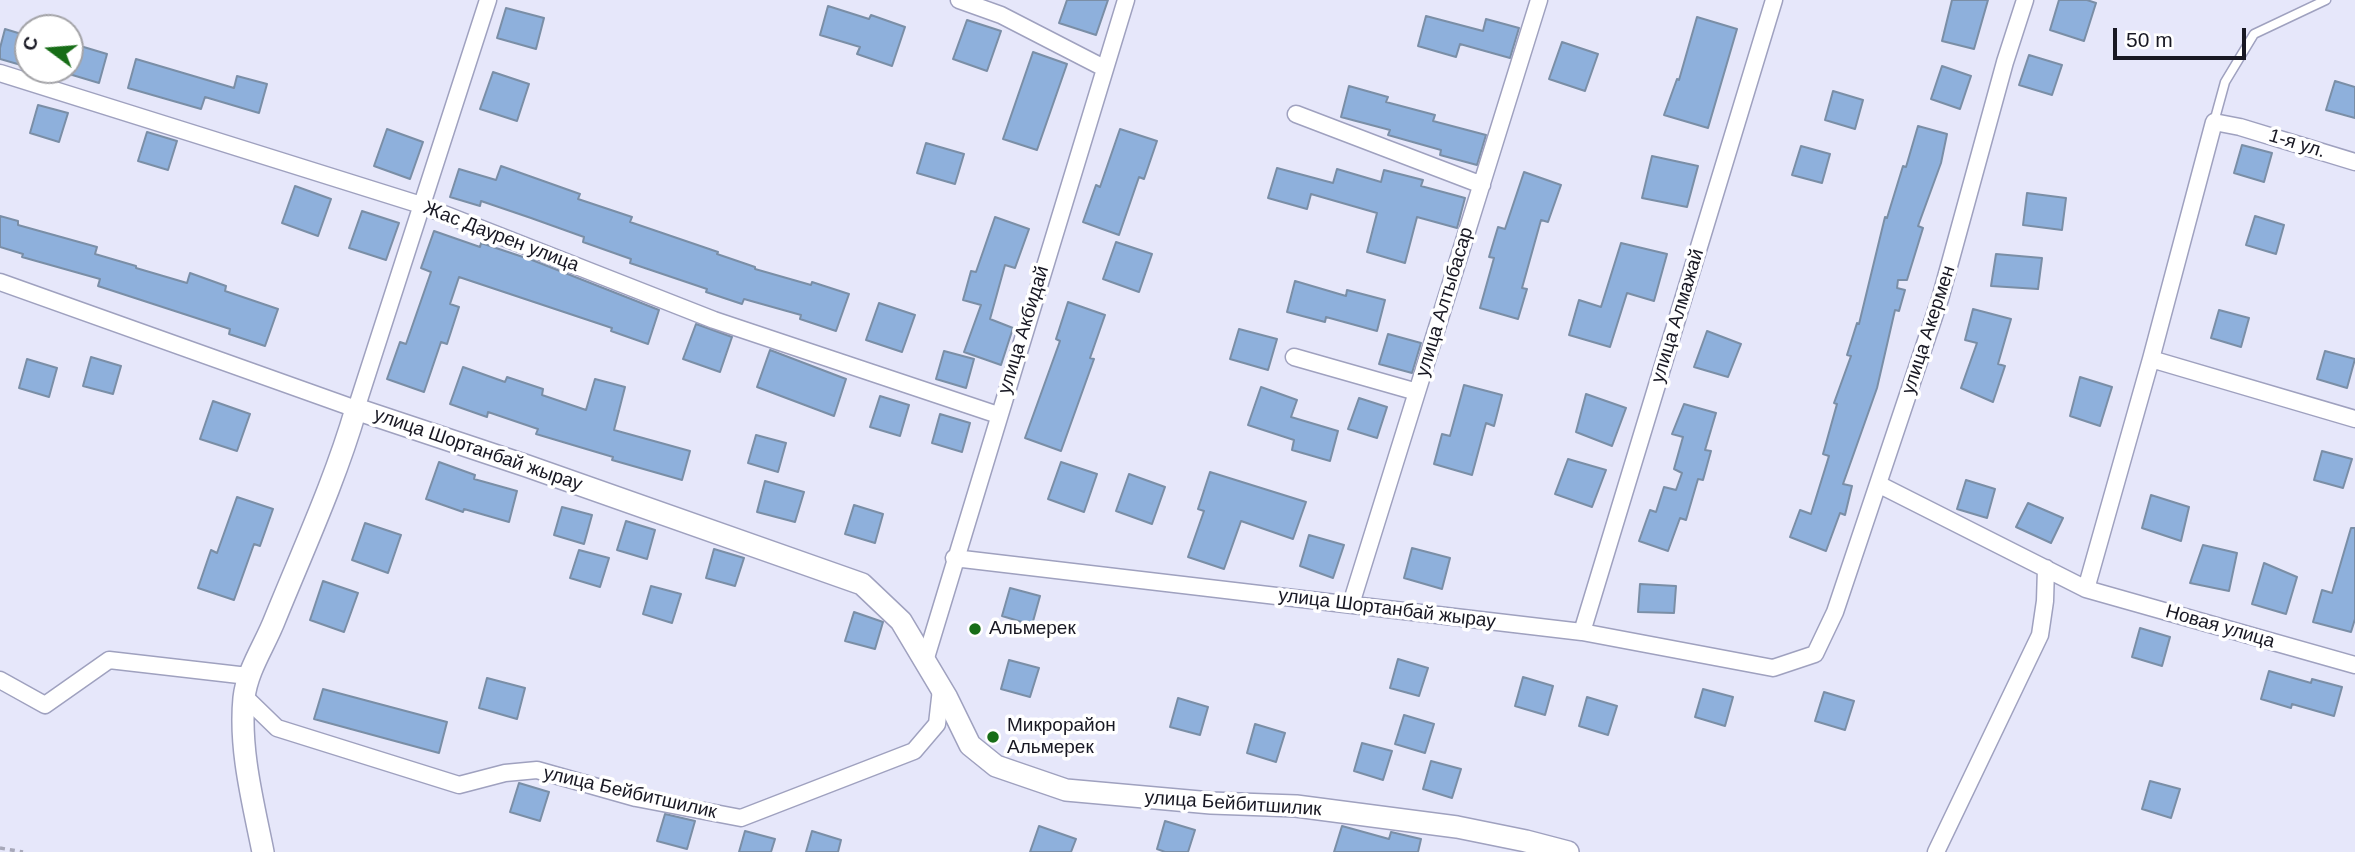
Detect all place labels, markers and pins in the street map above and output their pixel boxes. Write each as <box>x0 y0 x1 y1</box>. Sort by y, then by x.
place label: Альмерек <box>989 618 1076 640</box>
marker: Альмерек <box>967 621 983 637</box>
place label: Микрорайон Альмерек <box>1007 715 1116 759</box>
marker: Микрорайон Альмерек <box>985 729 1001 745</box>

